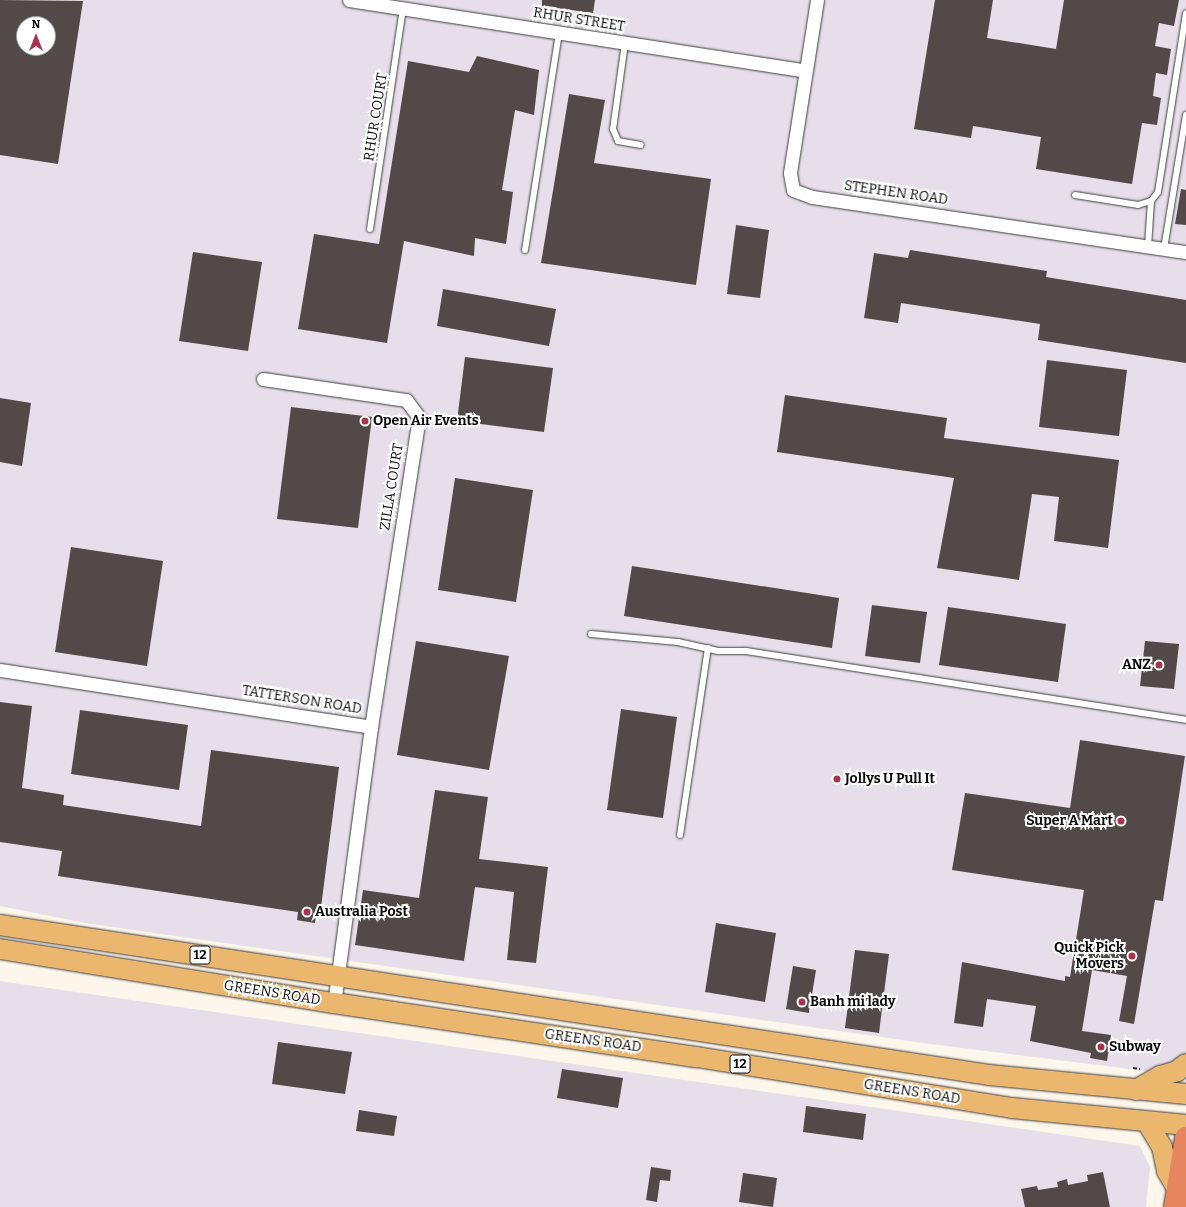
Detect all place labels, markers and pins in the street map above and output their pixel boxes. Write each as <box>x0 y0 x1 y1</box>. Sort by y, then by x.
place label: Open Air Events <box>373 413 479 429</box>
marker: Open Air Events <box>360 416 370 426</box>
place label: ANZ <box>1122 657 1151 673</box>
marker: ANZ <box>1154 660 1164 670</box>
place label: Jollys U Pull It <box>845 771 935 787</box>
marker: Jollys U Pull It <box>832 774 842 784</box>
place label: Super A Mart <box>1026 813 1113 829</box>
marker: Super A Mart <box>1116 816 1126 826</box>
place label: Australia Post <box>315 904 408 920</box>
marker: Australia Post <box>302 907 312 917</box>
place label: Quick Pick Movers <box>1054 940 1124 972</box>
marker: Quick Pick Movers <box>1127 951 1137 961</box>
place label: Banh mi lady <box>810 994 896 1010</box>
marker: Banh mi lady <box>797 997 807 1007</box>
place label: Subway <box>1109 1039 1161 1055</box>
marker: Subway <box>1096 1042 1106 1052</box>

